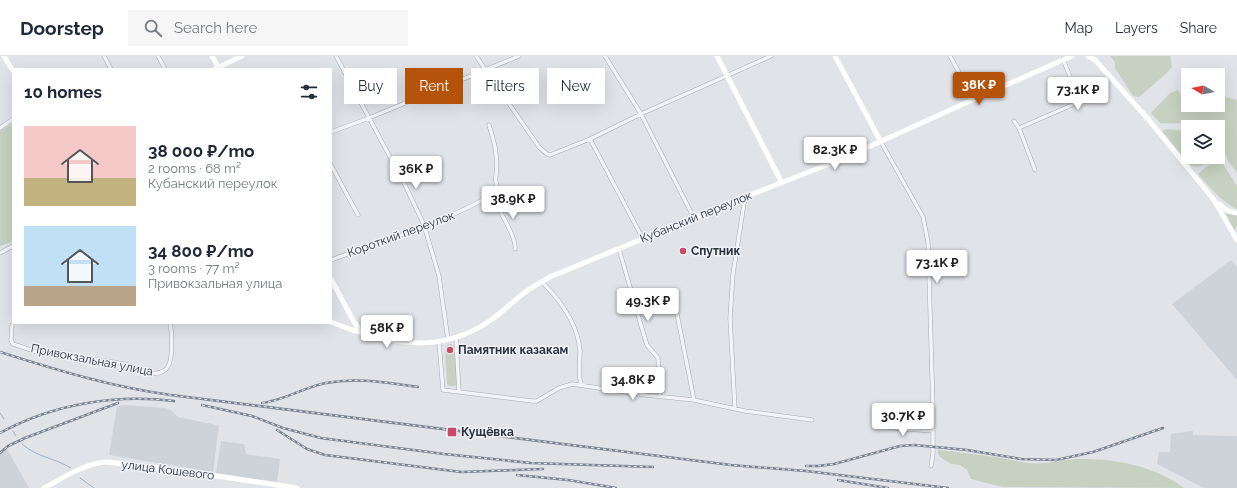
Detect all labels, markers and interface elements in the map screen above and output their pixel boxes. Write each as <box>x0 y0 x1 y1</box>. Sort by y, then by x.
search box <box>128 10 408 46</box>
text: Doorstep <box>20 17 104 39</box>
icon: search <box>142 17 164 39</box>
text: Search here <box>174 19 257 37</box>
text: Map <box>1065 20 1093 36</box>
text: Layers <box>1115 20 1158 36</box>
text: Share <box>1180 20 1217 36</box>
chip: Buy <box>344 68 397 104</box>
chip: Rent <box>405 68 463 104</box>
chip: Filters <box>471 68 539 104</box>
chip: New <box>547 68 605 104</box>
north arrow <box>1181 68 1225 112</box>
map controls <box>1181 68 1225 164</box>
pin: 38K ₽ <box>951 72 1007 106</box>
text: 38K ₽ <box>962 77 996 92</box>
pin: 73.1K ₽ <box>1041 77 1115 111</box>
icon: filters <box>298 81 320 103</box>
text: 10 homes <box>24 82 102 102</box>
text: 73.1K ₽ <box>1056 82 1100 97</box>
button: layers <box>1181 120 1225 164</box>
pin: 82.3K ₽ <box>798 137 872 171</box>
text: 38 000 ₽/mo <box>148 141 255 161</box>
icon: home <box>56 142 104 190</box>
text: 82.3K ₽ <box>813 142 857 157</box>
pin: 36K ₽ <box>388 156 444 190</box>
text: 2 rooms · 68 m² <box>148 161 241 176</box>
text: 36K ₽ <box>399 161 433 176</box>
text: Кубанский переулок <box>148 176 277 191</box>
pin: 38.9K ₽ <box>476 186 550 220</box>
street label: Кубанский переулок <box>638 188 754 246</box>
text: 38.9K ₽ <box>491 191 535 206</box>
street label: Короткий переулок <box>345 208 457 260</box>
text: 34 800 ₽/mo <box>148 241 254 261</box>
icon: home <box>56 242 104 290</box>
place label: Спутник <box>691 244 740 258</box>
marker: Спутник <box>678 246 688 256</box>
pin: 73.1K ₽ <box>900 250 974 284</box>
text: 73.1K ₽ <box>915 255 959 270</box>
text: 3 rooms · 77 m² <box>148 261 240 276</box>
text: Привокзальная улица <box>148 276 282 291</box>
pin: 49.3K ₽ <box>611 288 685 322</box>
text: 49.3K ₽ <box>626 293 670 308</box>
pin: 58K ₽ <box>359 315 415 349</box>
text: 58K ₽ <box>370 320 404 335</box>
street label: Привокзальная улица <box>30 341 154 379</box>
place label: Памятник казакам <box>458 343 569 357</box>
marker: Памятник казакам <box>445 345 455 355</box>
pin: 34.8K ₽ <box>596 367 670 401</box>
text: 34.8K ₽ <box>611 372 655 387</box>
pin: 30.7K ₽ <box>866 403 940 437</box>
text: 30.7K ₽ <box>881 408 925 423</box>
place label: Кущёвка <box>461 425 514 439</box>
marker: Кущёвка <box>446 426 458 438</box>
street label: улица Кошевого <box>121 457 215 483</box>

